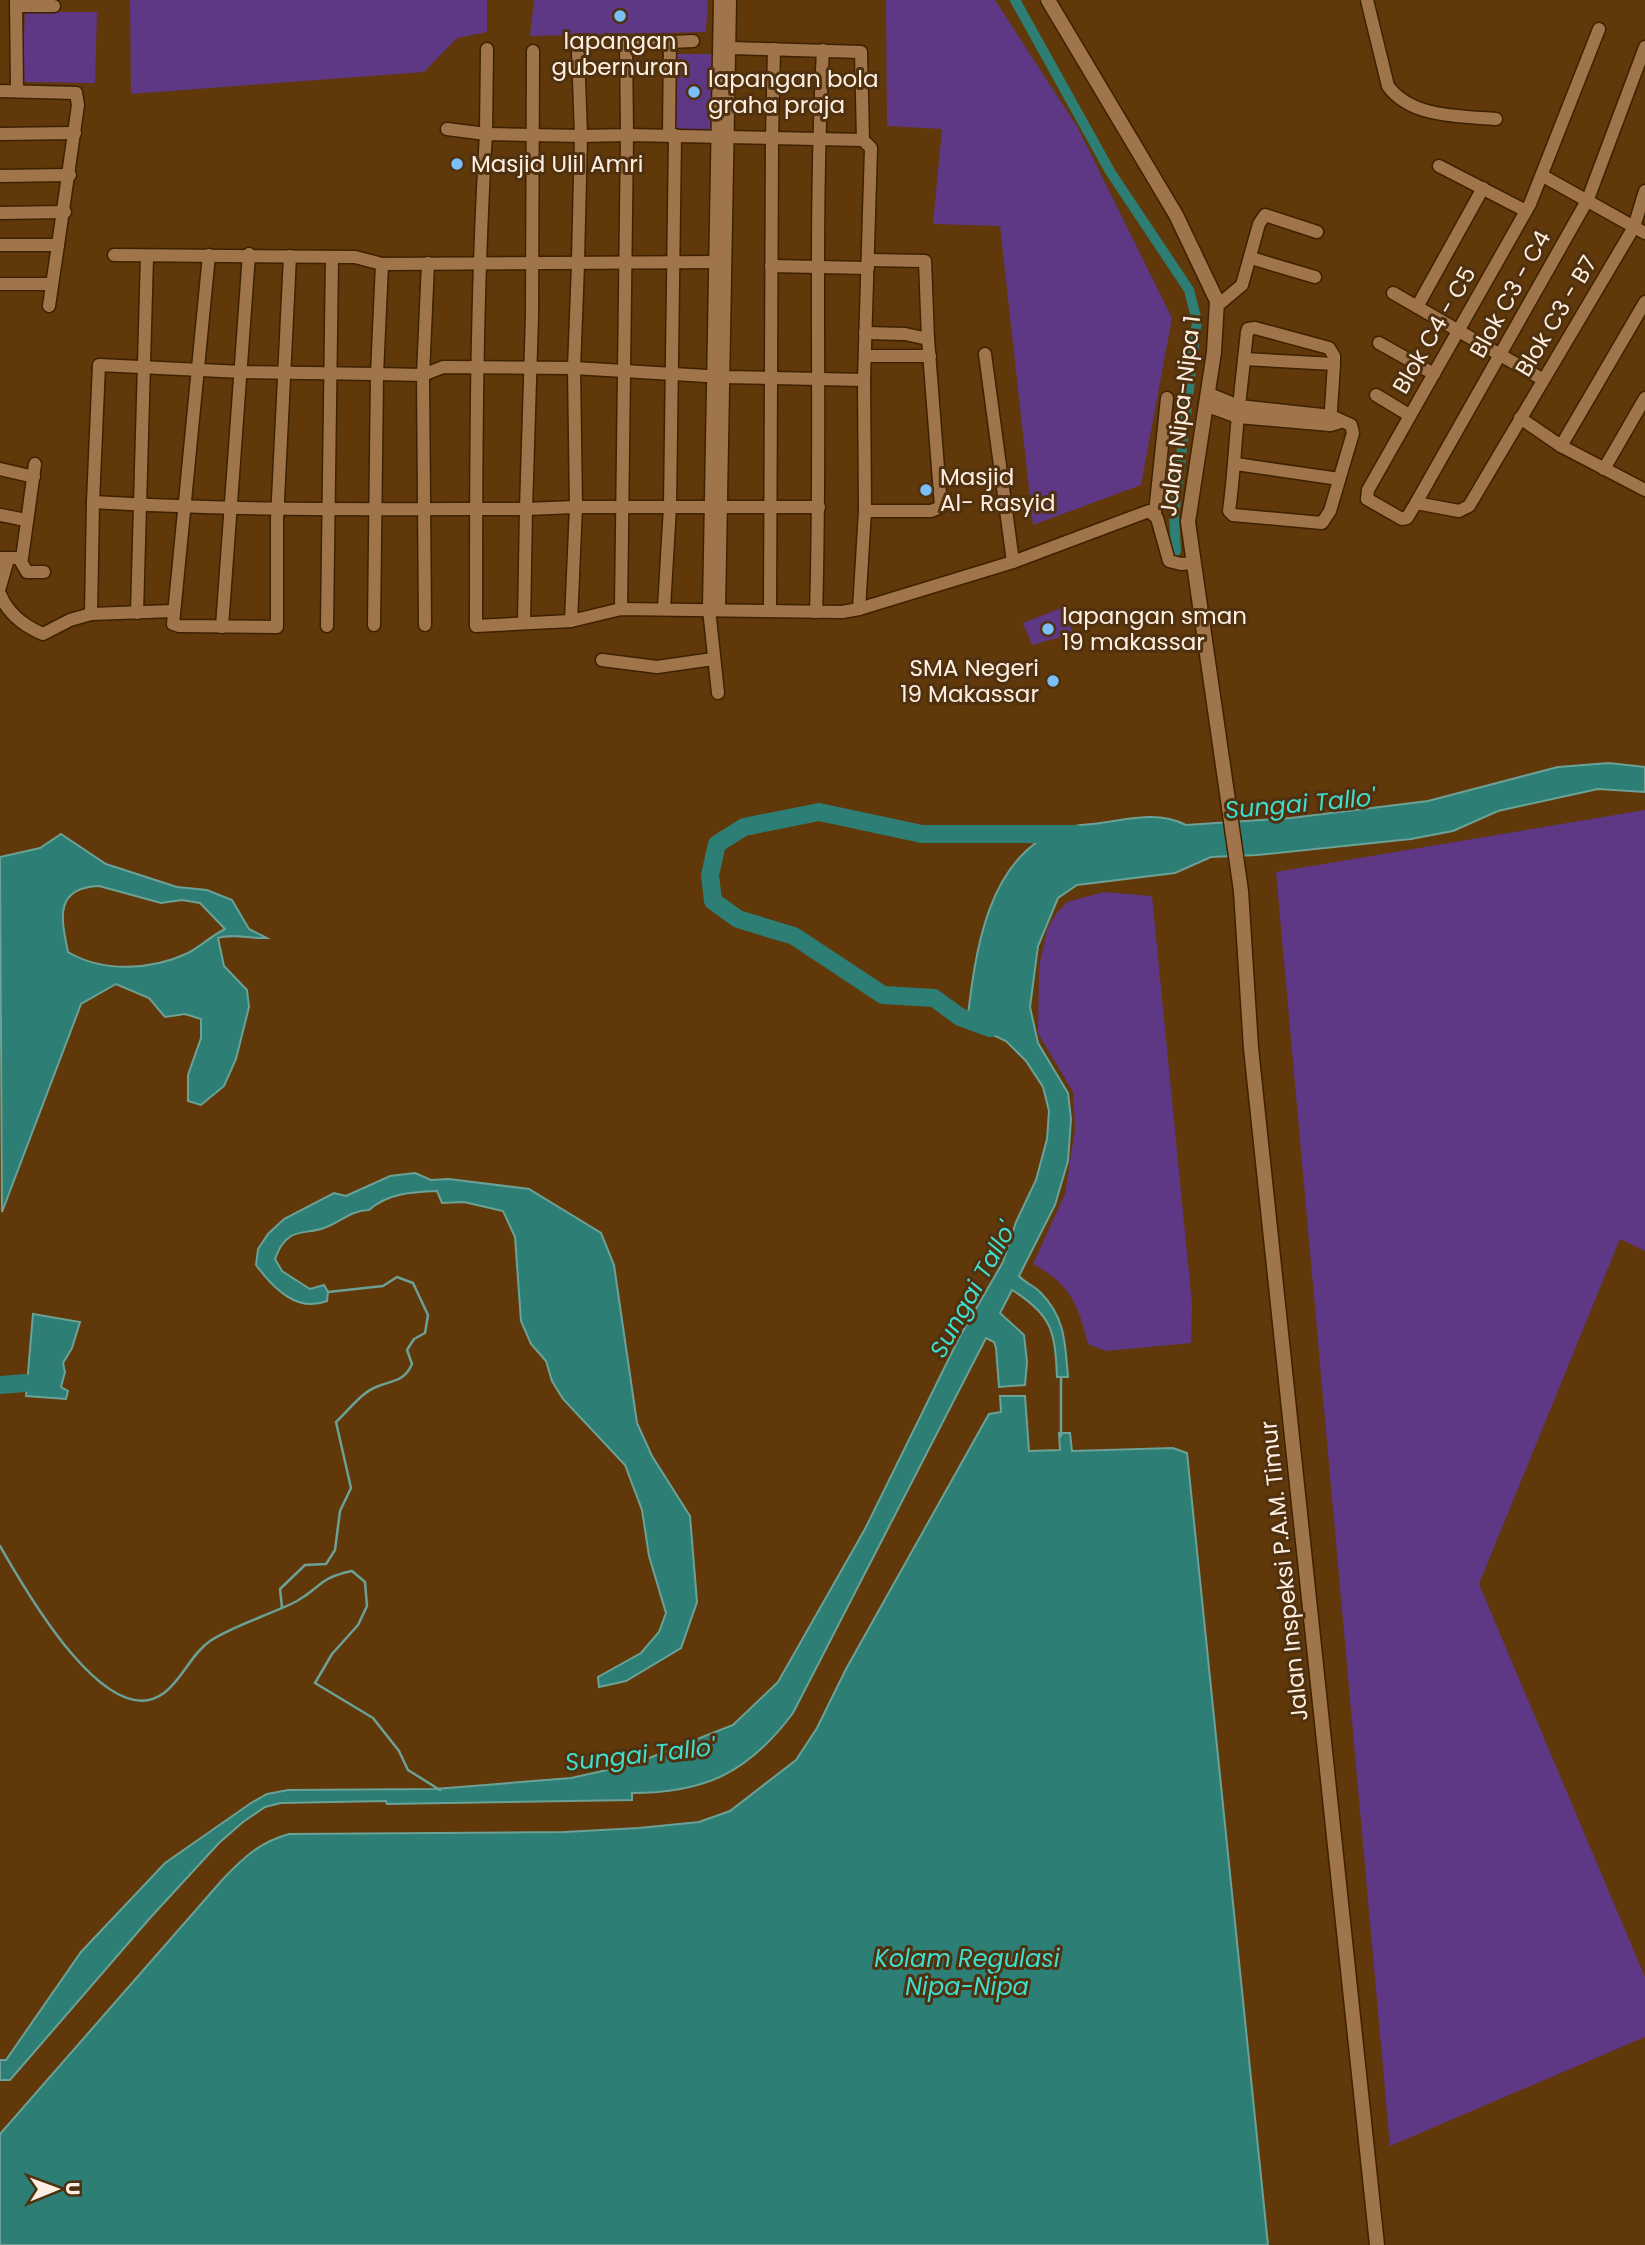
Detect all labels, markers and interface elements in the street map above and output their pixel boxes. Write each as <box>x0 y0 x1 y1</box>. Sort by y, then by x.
marker: lapangan gubernuran <box>612 8 628 24</box>
place label: lapangan gubernuran <box>552 25 688 83</box>
place label: lapangan bola graha praja <box>708 63 878 121</box>
marker: lapangan bola graha praja <box>686 84 702 100</box>
place label: Masjid Ulil Amri <box>471 148 643 180</box>
marker: Masjid Ulil Amri <box>449 156 465 172</box>
street label: Blok C3 - C4 <box>1462 225 1558 363</box>
street label: Blok C3 - B7 <box>1507 250 1605 382</box>
street label: Blok C4 - C5 <box>1385 261 1483 399</box>
street label: Jalan Nipa-Nipa 1 <box>1152 314 1208 518</box>
place label: Masjid Al- Rasyid <box>940 461 1056 519</box>
marker: Masjid Al- Rasyid <box>918 482 934 498</box>
place label: lapangan sman 19 makassar <box>1062 600 1247 658</box>
marker: lapangan sman 19 makassar <box>1040 621 1056 637</box>
place label: SMA Negeri 19 Makassar <box>900 652 1039 710</box>
marker: SMA Negeri 19 Makassar <box>1045 673 1061 689</box>
water label: Sungai Tallo' <box>1224 780 1378 826</box>
water label: Sungai Tallo' <box>922 1214 1025 1364</box>
street label: Jalan Inspeksi P.A.M. Timur <box>1252 1419 1316 1723</box>
water label: Sungai Tallo' <box>563 1730 719 1779</box>
water label: Kolam Regulasi Nipa-Nipa <box>874 1942 1061 2003</box>
north arrow <box>21 2154 91 2224</box>
text: U <box>59 2182 86 2196</box>

